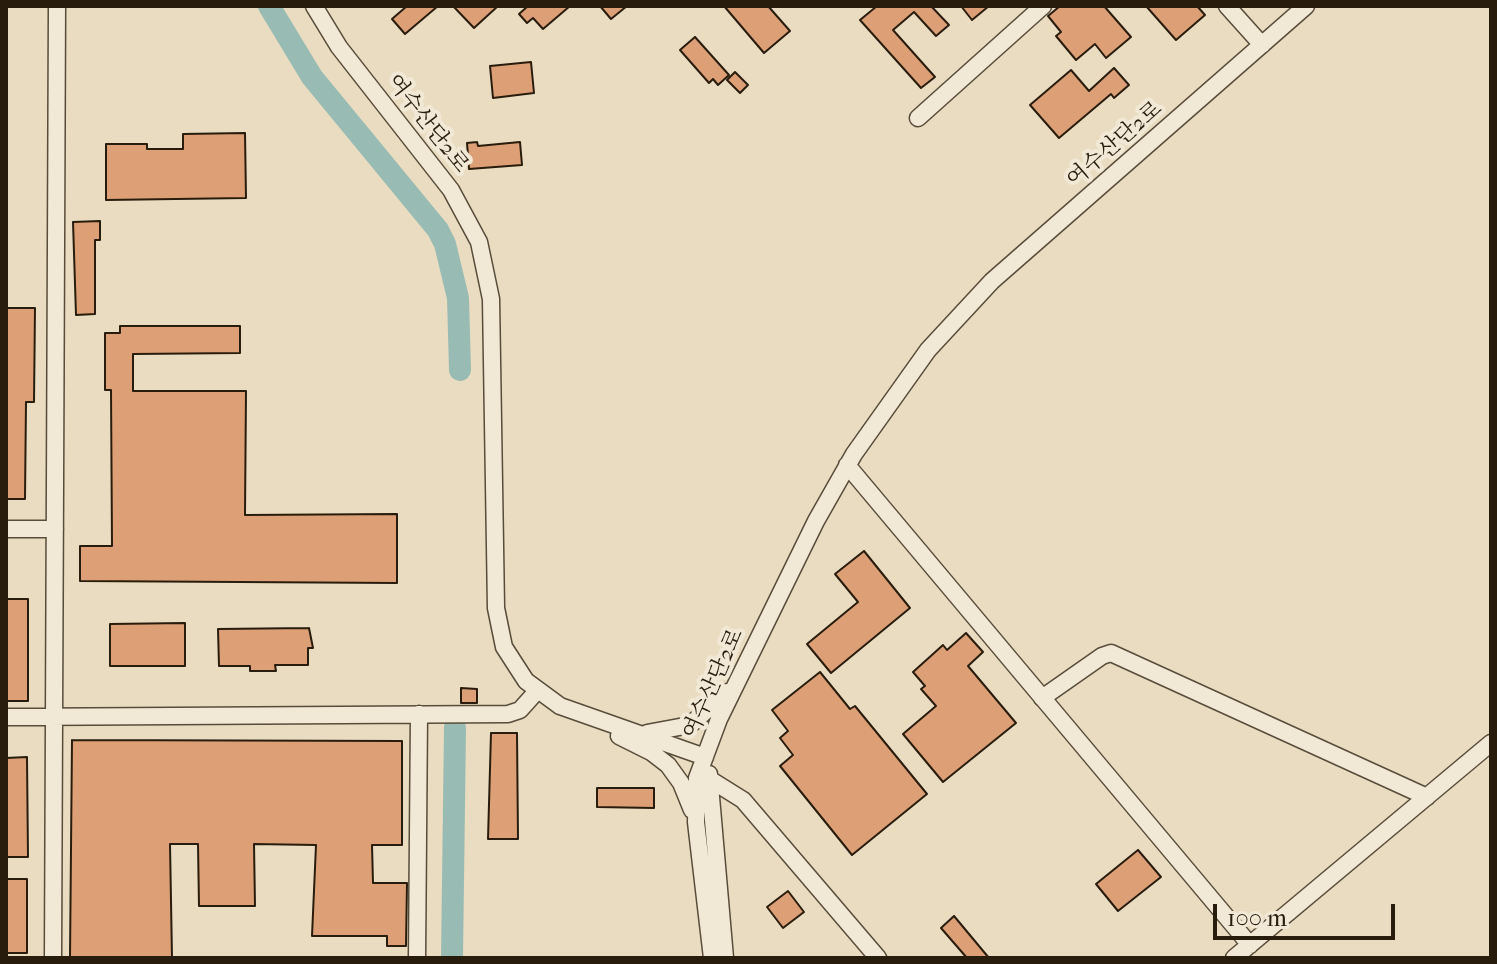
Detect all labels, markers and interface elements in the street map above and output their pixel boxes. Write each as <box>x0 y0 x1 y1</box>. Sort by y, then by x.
street label: 여수산단2로 <box>380 70 474 178</box>
street label: 여수산단2로 <box>1062 96 1168 194</box>
street label: 여수산단2로 <box>678 625 750 743</box>
scale bar <box>1217 888 1399 938</box>
text: 100 m <box>1227 904 1287 932</box>

